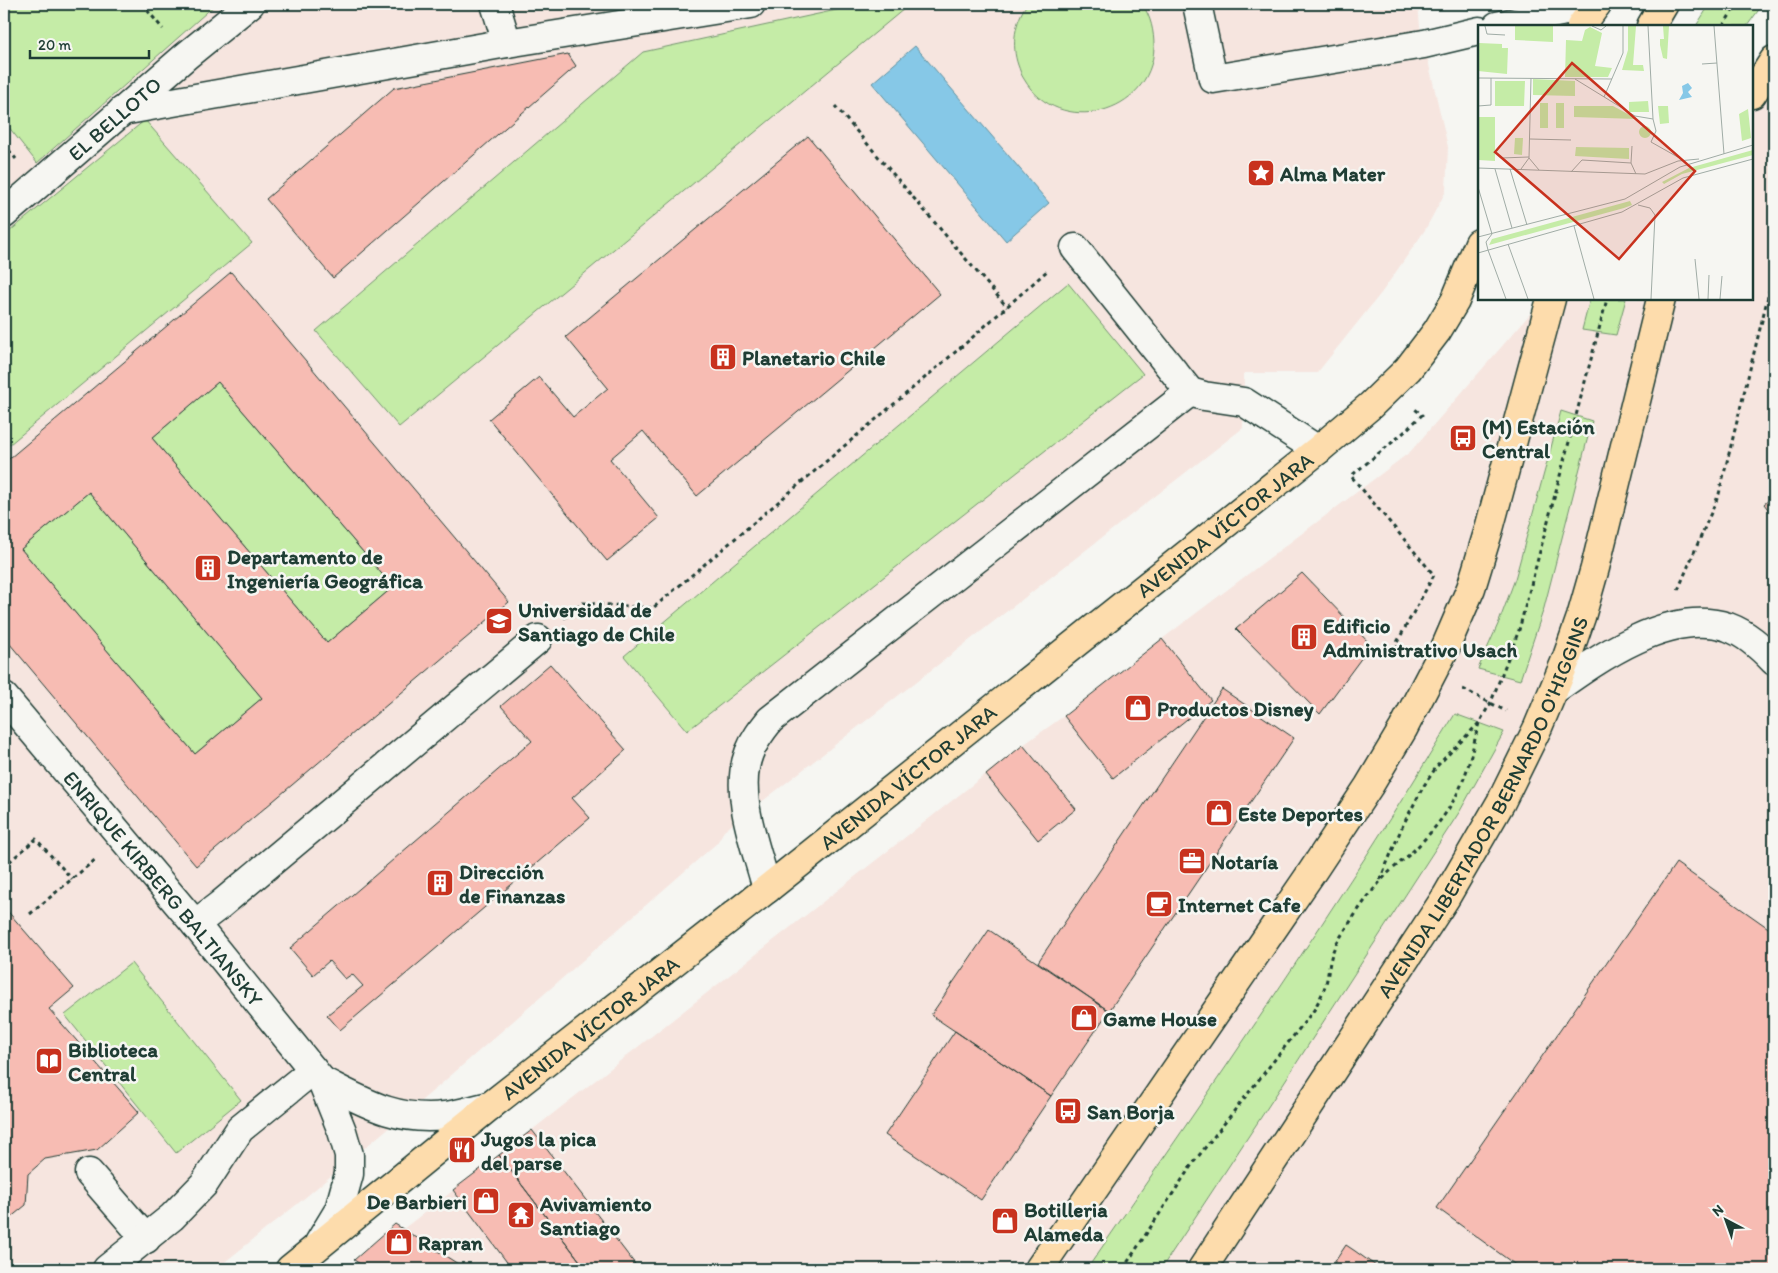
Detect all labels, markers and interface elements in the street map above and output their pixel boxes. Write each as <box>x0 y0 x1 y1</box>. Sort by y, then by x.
inset map <box>1478 25 1753 300</box>
scale bar <box>30 28 149 60</box>
text: 20 m <box>38 36 72 54</box>
street label: EL BELLOTO <box>62 71 166 166</box>
place icon: Alma Mater <box>1246 158 1276 188</box>
place label: Alma Mater <box>1279 161 1386 186</box>
building icon: Planetario Chile <box>708 342 738 372</box>
place label: Planetario Chile <box>742 345 885 370</box>
place label: (M) Estación Central <box>1482 414 1595 463</box>
bus stop icon: (M) Estación Central <box>1448 423 1478 453</box>
street label: AVENIDA VÍCTOR JARA <box>1131 446 1318 602</box>
place label: Departamento de Ingeniería Geográfica <box>227 544 424 594</box>
building icon: Departamento de Ingeniería Geográfica <box>193 553 223 583</box>
place label: Universidad de Santiago de Chile <box>518 597 675 647</box>
school or university icon: Universidad de Santiago de Chile <box>484 606 514 636</box>
place label: Edificio Administrativo Usach <box>1322 613 1518 662</box>
street label: AVENIDA LIBERTADOR BERNARDO O'HIGGINS <box>1371 613 1593 1002</box>
building icon: Edificio Administrativo Usach <box>1289 622 1319 652</box>
shop icon: Productos Disney <box>1123 693 1153 723</box>
place label: Productos Disney <box>1157 696 1314 722</box>
street label: AVENIDA VÍCTOR JARA <box>815 699 1002 855</box>
street label: ENRIQUE KIRBERG BALTIANSKY <box>59 765 269 1011</box>
shop icon: Este Deportes <box>1204 798 1234 828</box>
place label: Este Deportes <box>1238 801 1363 827</box>
office icon: Notaría <box>1177 846 1207 876</box>
place label: Notaría <box>1211 849 1279 874</box>
place label: Dirección de Finanzas <box>459 859 565 908</box>
building icon: Dirección de Finanzas <box>425 868 455 898</box>
cafe icon: Internet Cafe <box>1144 889 1174 919</box>
place label: Internet Cafe <box>1178 892 1301 917</box>
street label: AVENIDA VÍCTOR JARA <box>496 950 684 1105</box>
shop icon: Game House <box>1069 1003 1099 1033</box>
place label: Game House <box>1103 1006 1217 1031</box>
place label: Biblioteca Central <box>68 1037 159 1086</box>
library icon: Biblioteca Central <box>34 1046 64 1076</box>
bus stop icon: San Borja <box>1053 1096 1083 1126</box>
place label: San Borja <box>1087 1099 1175 1125</box>
place label: Jugos la pica del parse <box>480 1126 597 1176</box>
restaurant icon: Jugos la pica del parse <box>447 1135 477 1165</box>
shop icon: De Barbieri <box>471 1186 501 1216</box>
place label: De Barbieri <box>366 1189 467 1214</box>
place label: Avivamiento Santiago <box>539 1191 652 1241</box>
north arrow <box>1700 1196 1750 1246</box>
place label: Botilleria Alameda <box>1023 1197 1108 1246</box>
temple icon: Avivamiento Santiago <box>506 1200 536 1230</box>
text: N <box>1709 1201 1727 1220</box>
shop icon: Botilleria Alameda <box>990 1206 1020 1236</box>
shop icon: Rapran <box>384 1227 414 1257</box>
place label: Rapran <box>418 1230 483 1256</box>

